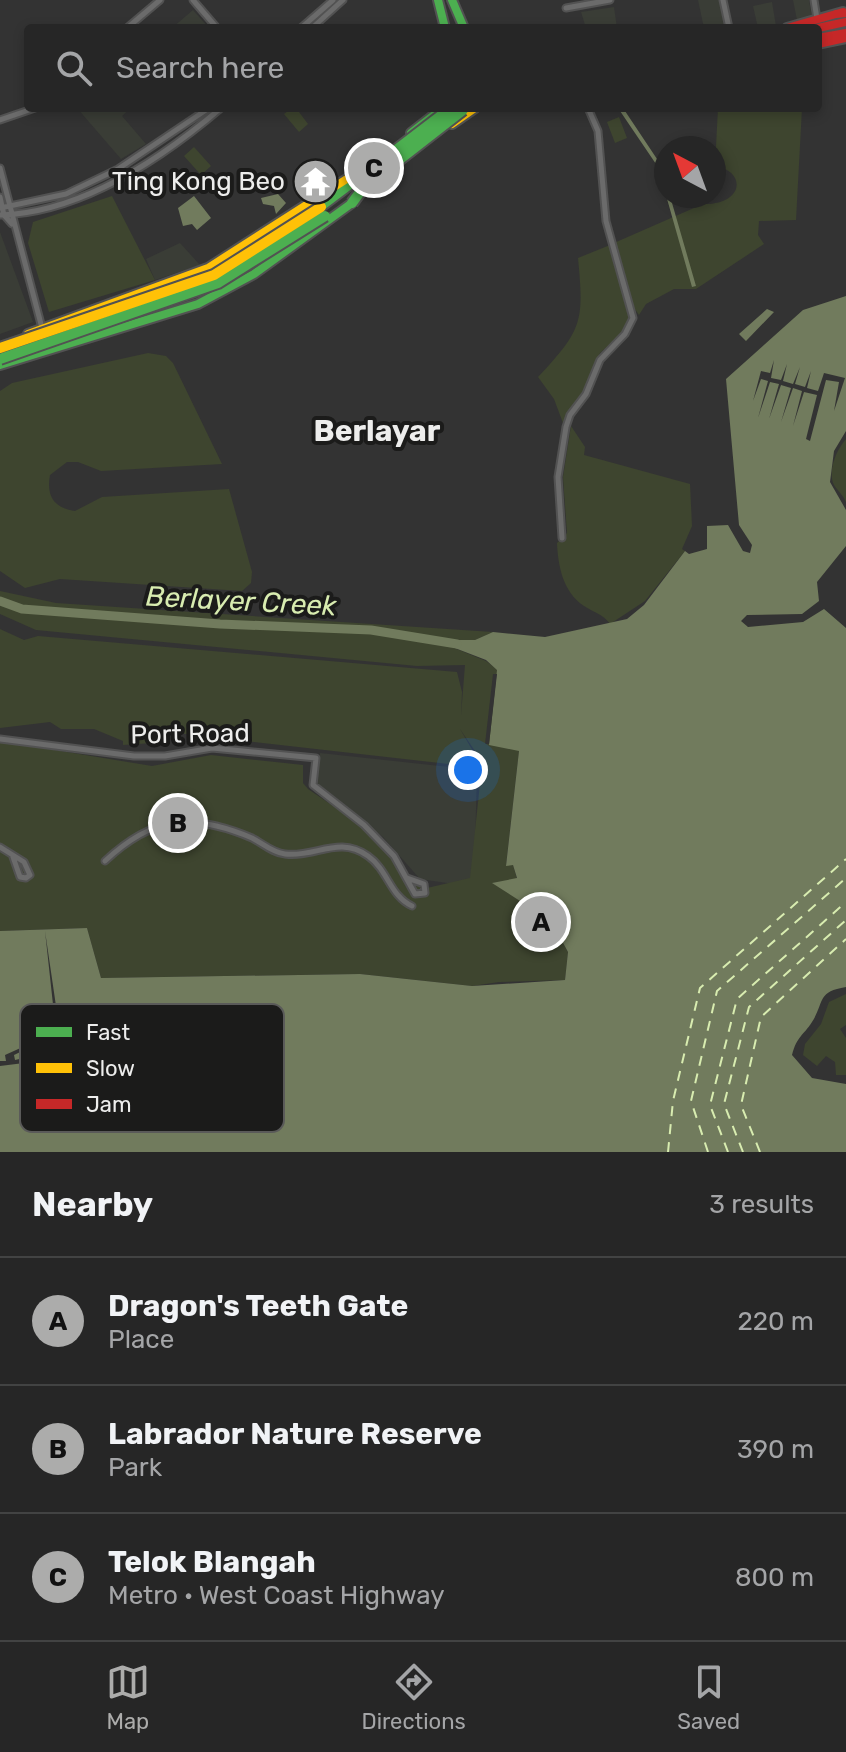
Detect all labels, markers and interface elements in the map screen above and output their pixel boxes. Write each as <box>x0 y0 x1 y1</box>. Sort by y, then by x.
search box <box>24 24 822 112</box>
icon: search <box>52 46 96 90</box>
text: Search here <box>116 50 284 86</box>
north arrow <box>654 136 726 208</box>
pin: C <box>348 138 400 198</box>
temple icon: Ting Kong Beo <box>292 157 340 205</box>
place label: Ting Kong Beo <box>112 166 285 197</box>
district label: Berlayar <box>314 413 441 449</box>
water label: Berlayer Creek <box>145 580 338 623</box>
street label: Port Road <box>130 717 250 751</box>
your location <box>448 750 488 790</box>
pin: B <box>152 793 204 853</box>
pin: A <box>515 892 567 952</box>
legend <box>20 1004 284 1132</box>
text: Fast <box>86 1019 131 1046</box>
text: Slow <box>86 1055 135 1082</box>
text: Jam <box>86 1091 132 1118</box>
text: Nearby <box>32 1184 153 1225</box>
text: 3 results <box>709 1189 814 1220</box>
text: Dragon's Teeth Gate <box>108 1288 408 1324</box>
text: A <box>49 1306 67 1337</box>
text: 220 m <box>737 1306 814 1337</box>
text: Place <box>108 1324 174 1355</box>
text: Labrador Nature Reserve <box>108 1416 482 1452</box>
text: B <box>49 1434 67 1465</box>
text: 390 m <box>737 1434 814 1465</box>
text: Park <box>108 1452 162 1483</box>
text: Telok Blangah <box>108 1544 316 1580</box>
text: C <box>49 1562 67 1593</box>
text: 800 m <box>735 1562 814 1593</box>
text: Metro · West Coast Highway <box>108 1580 445 1611</box>
tab: Map <box>106 1660 150 1735</box>
tab: Directions <box>361 1660 466 1735</box>
tab: Saved <box>677 1660 740 1735</box>

